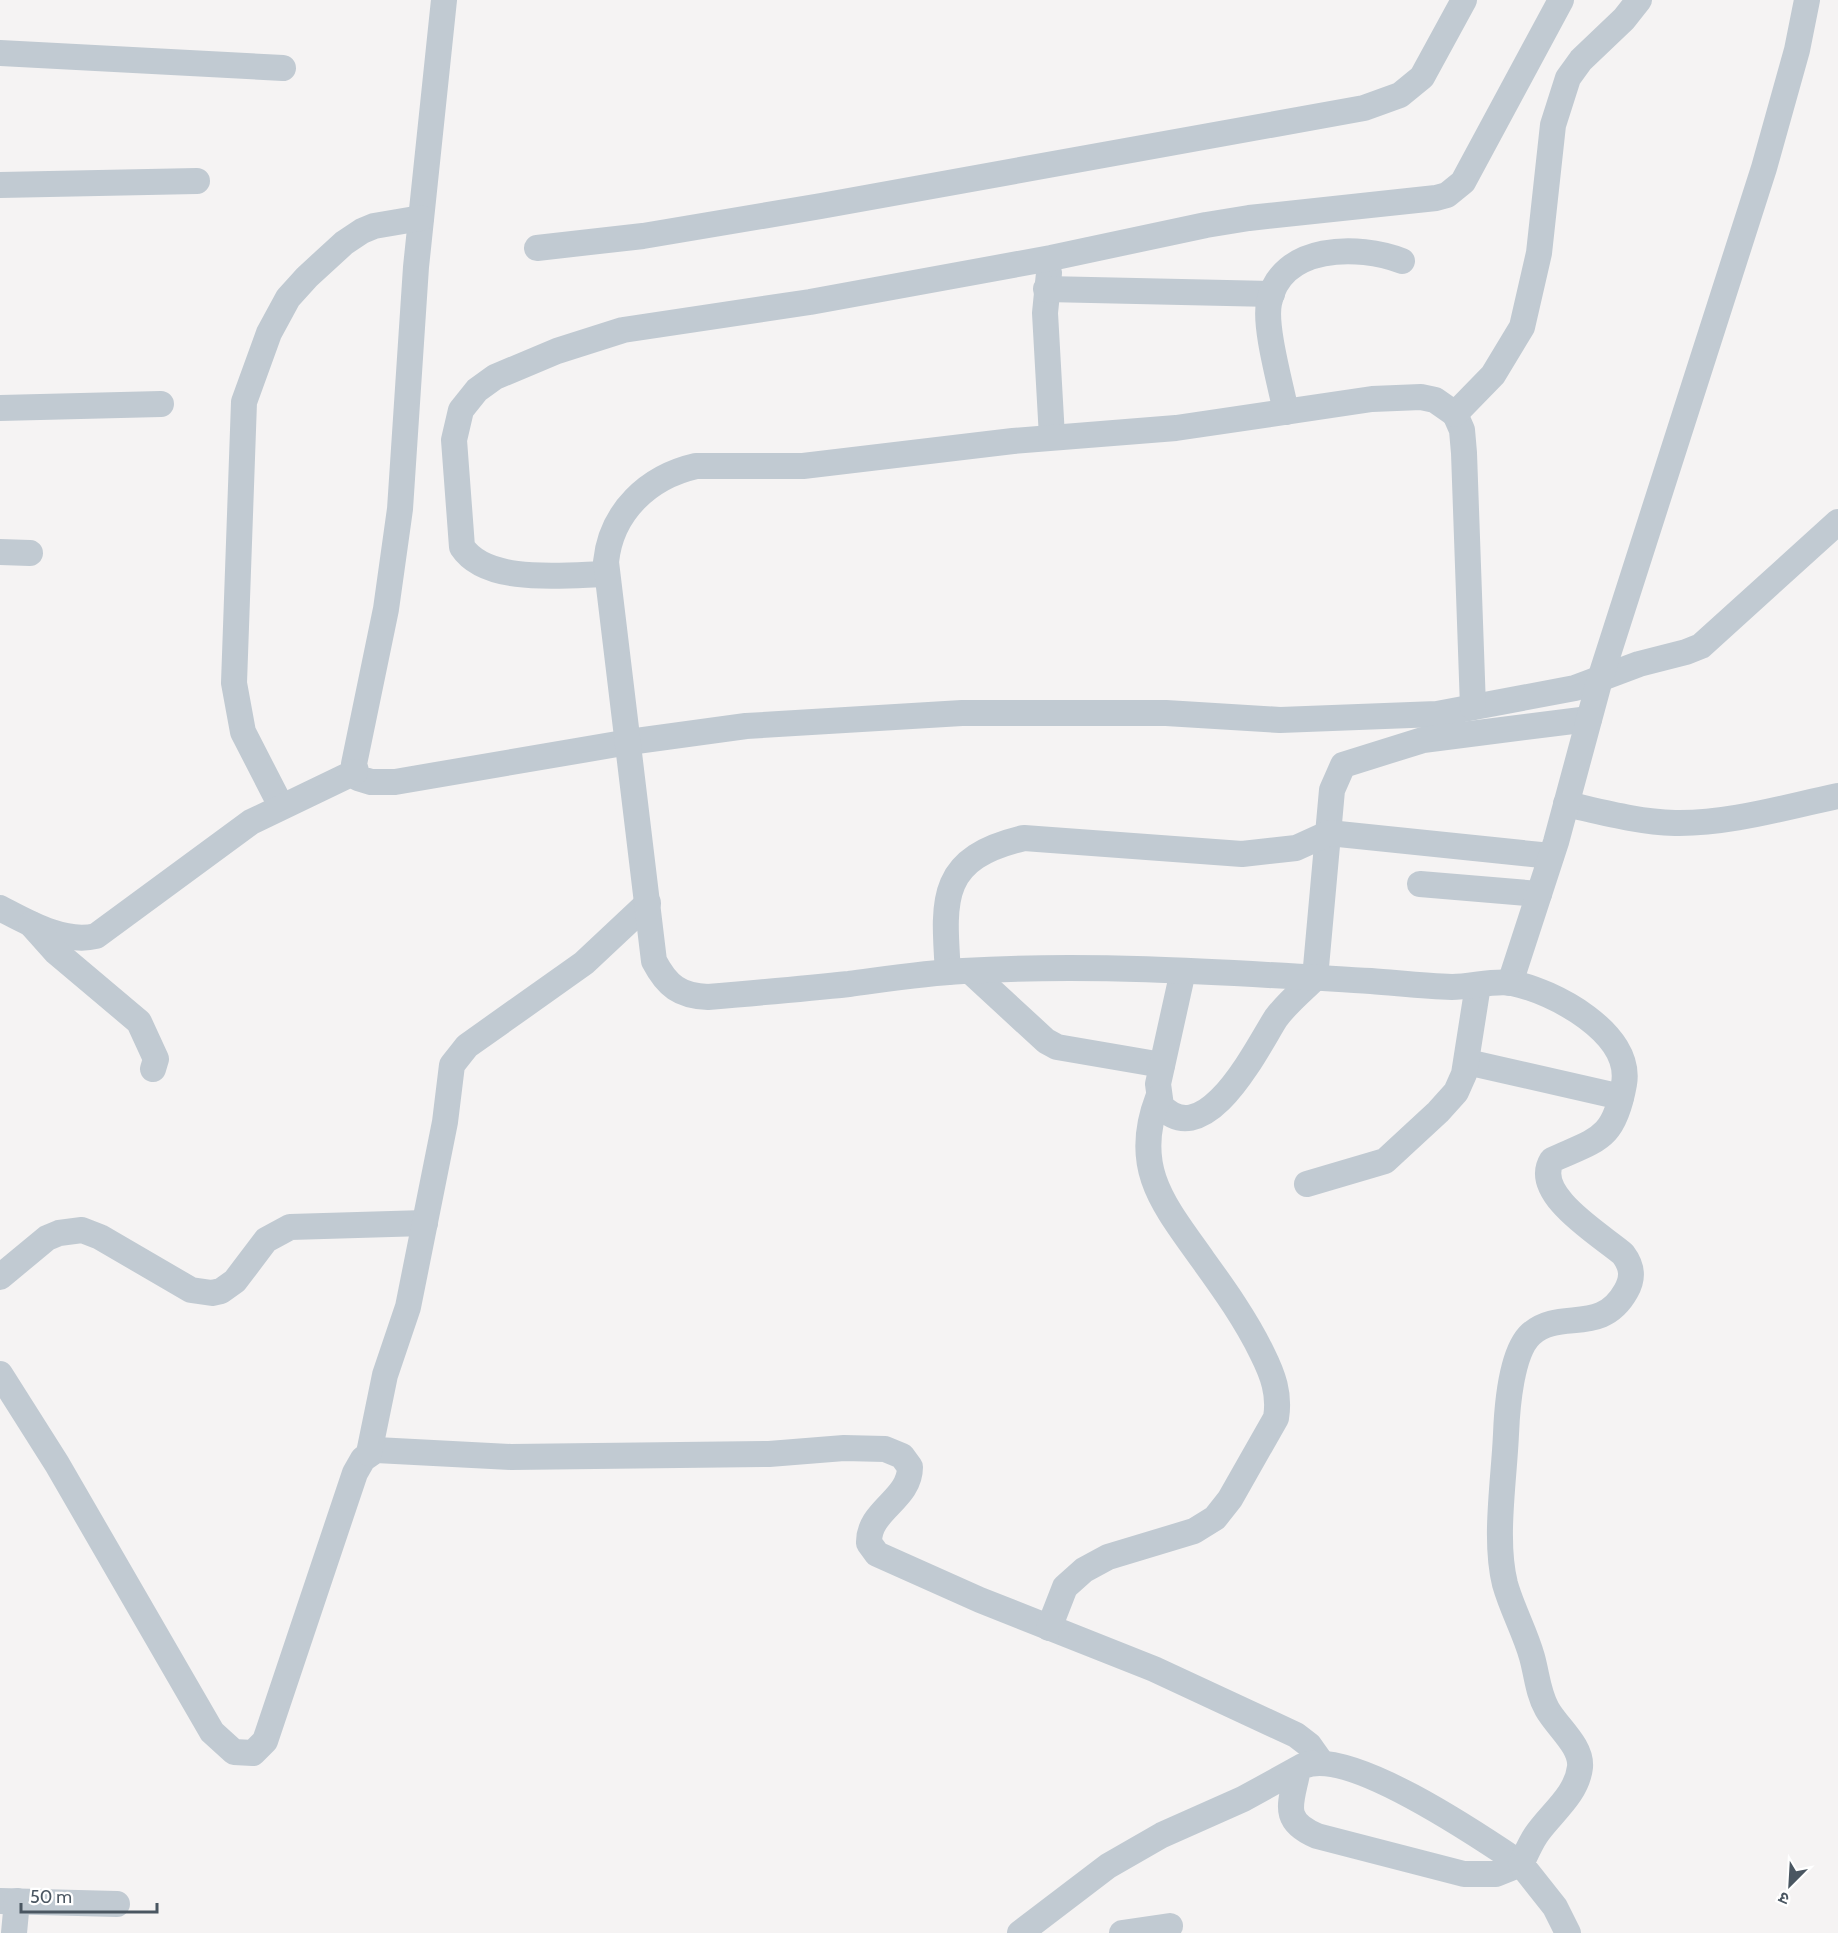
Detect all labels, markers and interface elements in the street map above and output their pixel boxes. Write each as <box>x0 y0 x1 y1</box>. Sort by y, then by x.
north arrow <box>1760 1855 1820 1915</box>
scale bar <box>21 1876 158 1914</box>
text: 50 m <box>30 1886 72 1908</box>
text: उ <box>1775 1887 1792 1909</box>

